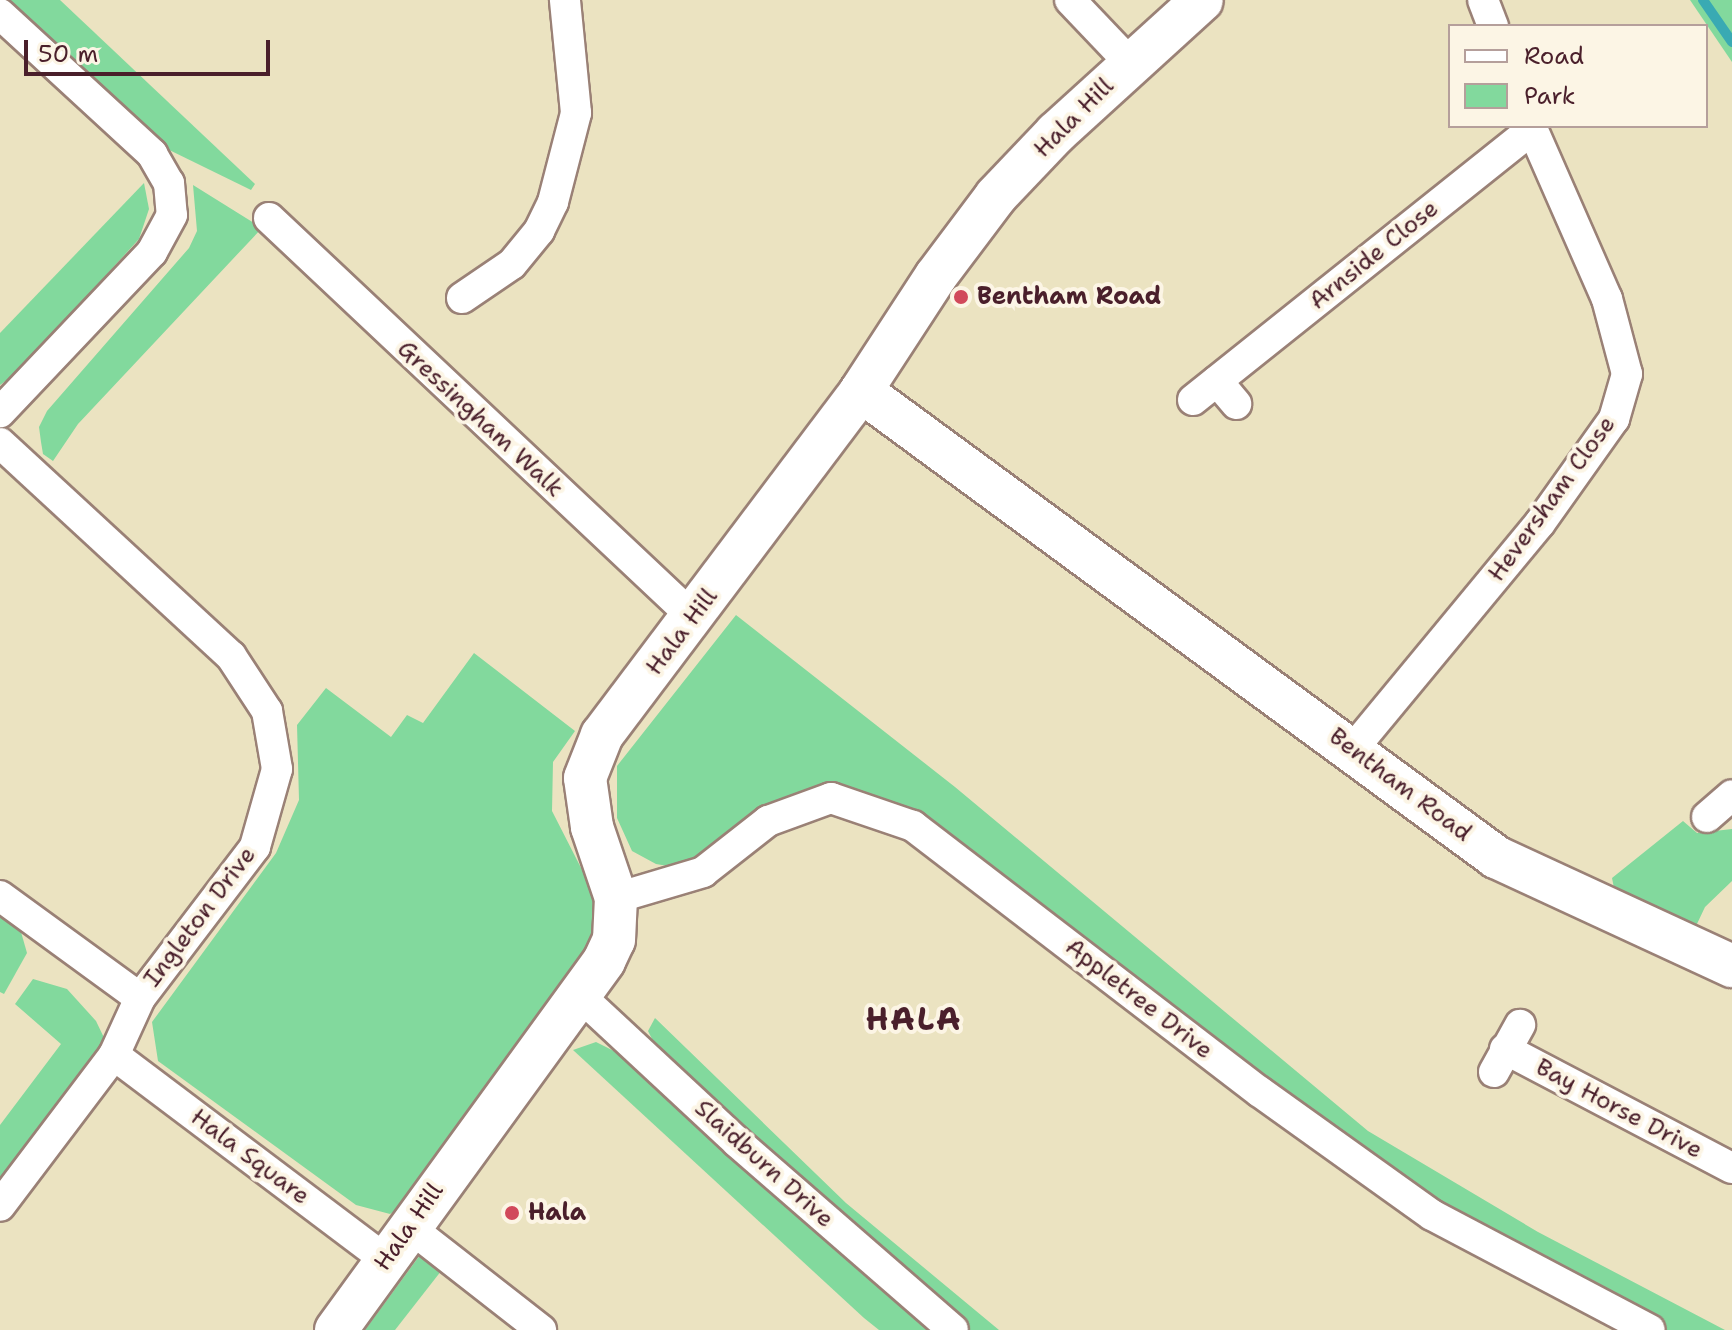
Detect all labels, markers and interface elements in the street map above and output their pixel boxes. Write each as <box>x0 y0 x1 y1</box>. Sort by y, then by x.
scale bar <box>28 24 274 74</box>
legend <box>1448 24 1708 128</box>
text: 50 m <box>38 38 98 70</box>
text: Road <box>1524 40 1584 72</box>
street label: Hala Hill <box>1028 72 1120 164</box>
text: Park <box>1524 80 1576 112</box>
street label: Arnside Close <box>1304 194 1444 316</box>
place label: Bentham Road <box>977 283 1161 311</box>
marker: Bentham Road <box>952 288 970 306</box>
street label: Gressingham Walk <box>391 335 569 503</box>
street label: Heversham Close <box>1482 411 1622 587</box>
street label: Hala Hill <box>640 583 724 681</box>
street label: Bentham Road <box>1323 722 1477 848</box>
street label: Ingleton Drive <box>138 841 262 993</box>
street label: Appletree Drive <box>1060 933 1218 1065</box>
district label: HALA <box>865 1000 963 1038</box>
street label: Bay Horse Drive <box>1531 1053 1707 1165</box>
street label: Slaidburn Drive <box>689 1094 839 1234</box>
street label: Hala Square <box>185 1103 315 1211</box>
street label: Hala Hill <box>368 1178 450 1276</box>
place label: Hala <box>528 1199 586 1227</box>
marker: Hala <box>503 1204 521 1222</box>

